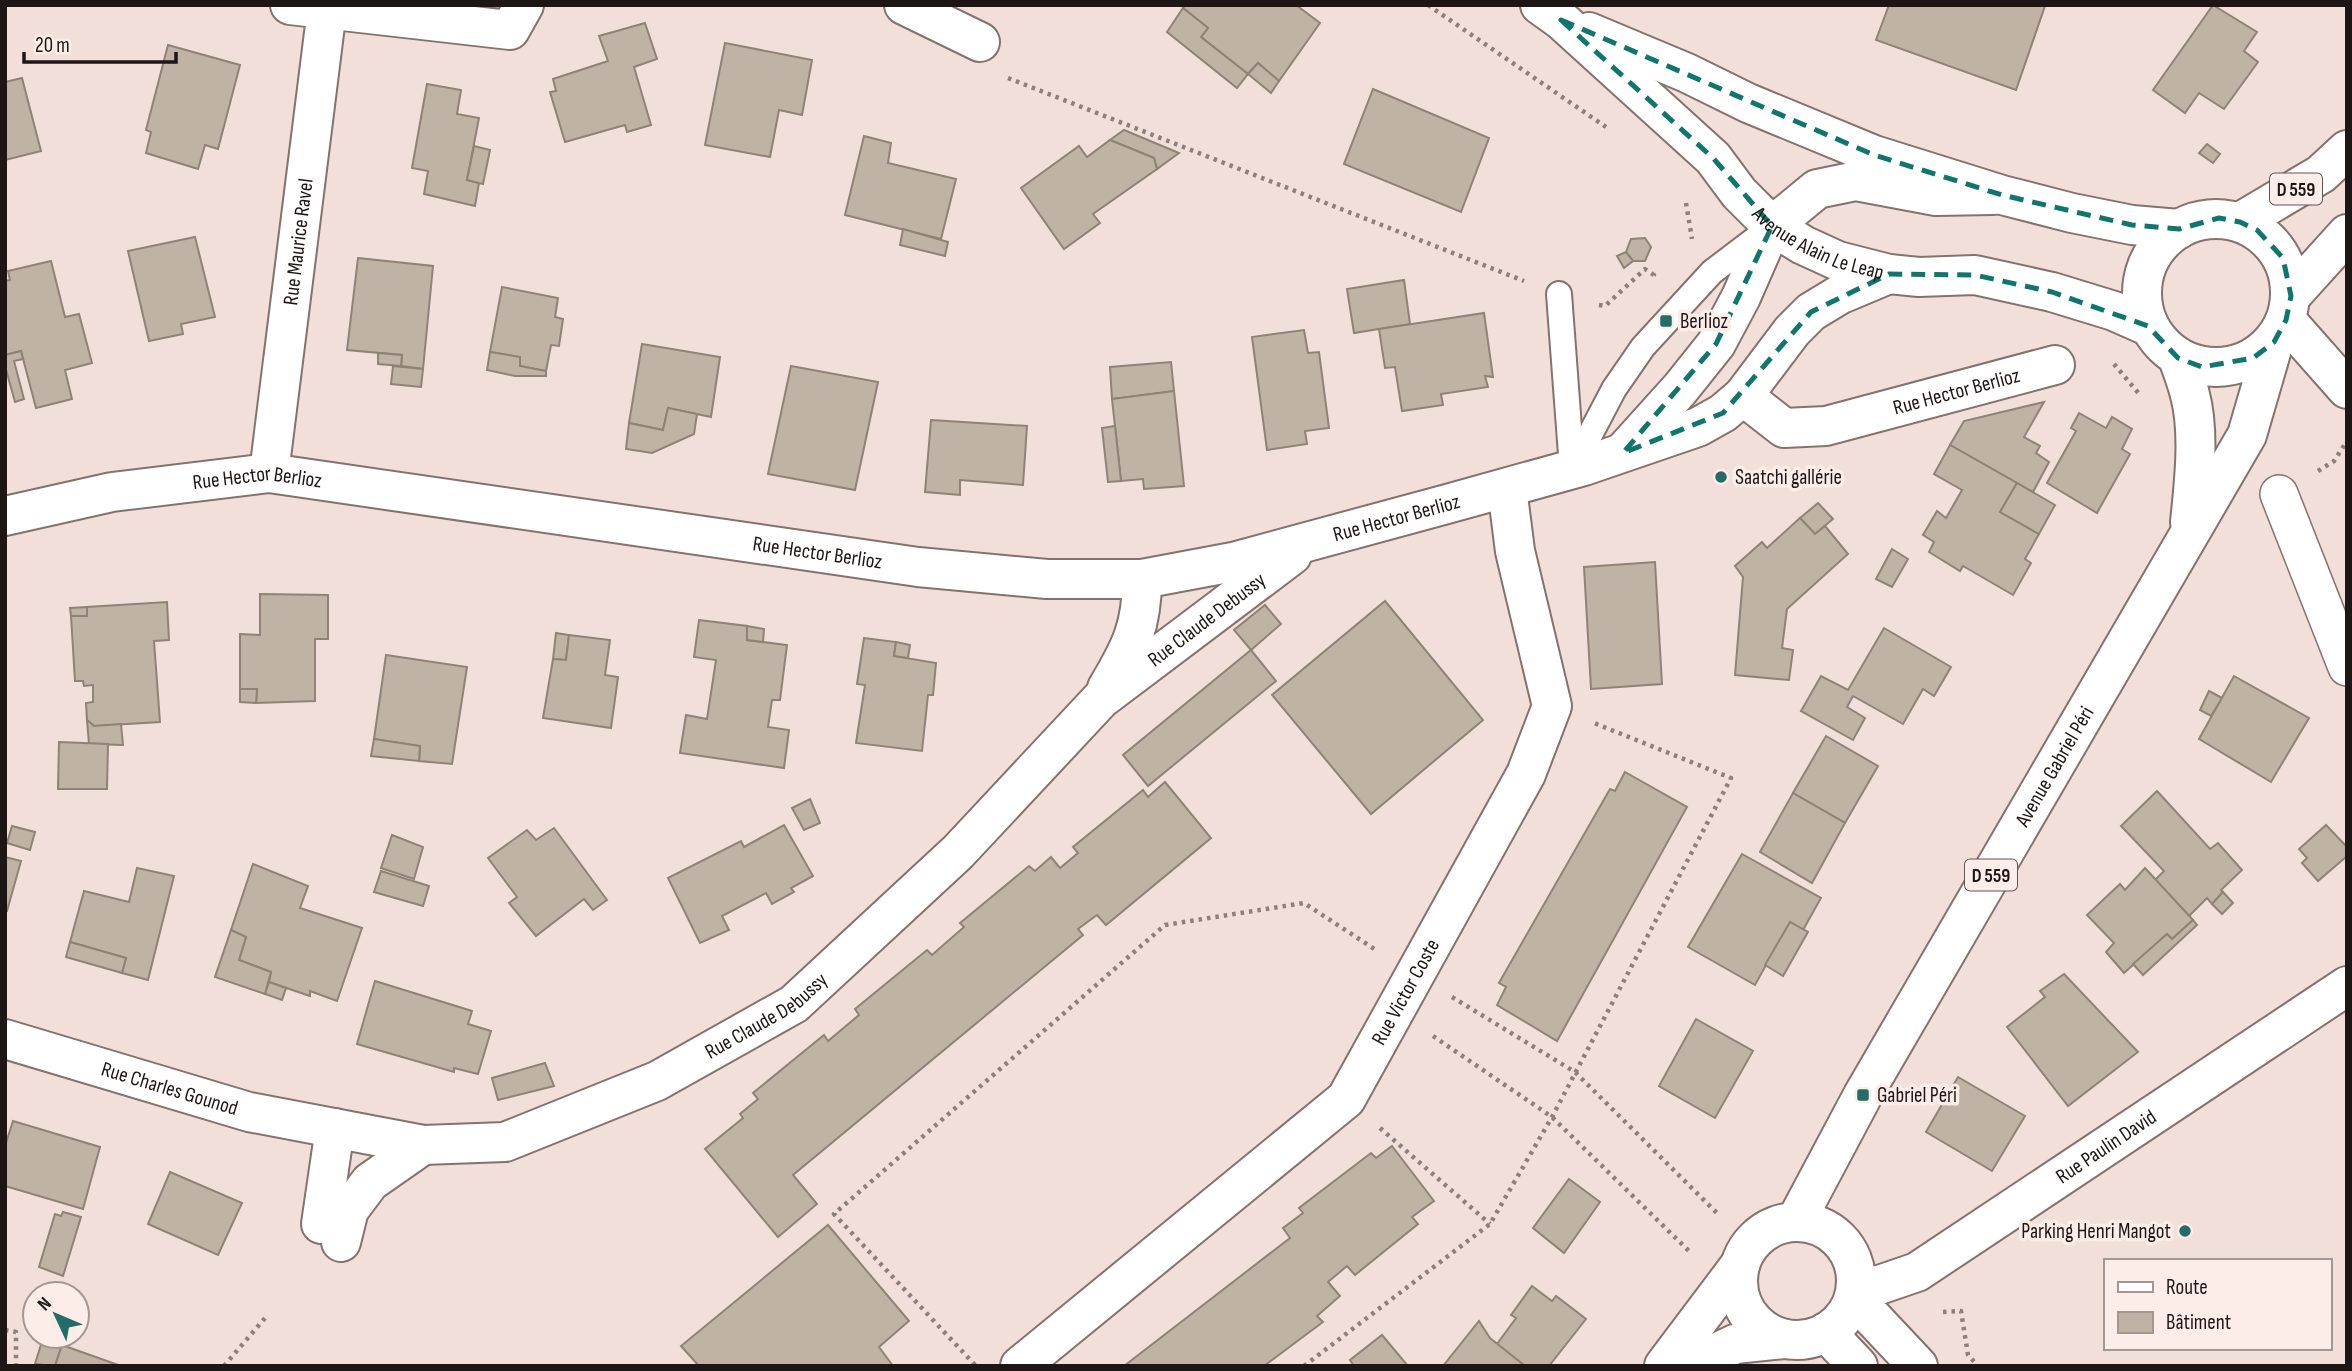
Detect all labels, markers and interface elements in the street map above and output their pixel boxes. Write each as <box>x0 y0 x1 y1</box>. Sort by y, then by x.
scale bar <box>24 21 177 65</box>
text: 20 m <box>35 33 70 58</box>
road number: D 559 <box>2270 174 2322 204</box>
street label: Rue Maurice Ravel <box>278 177 319 307</box>
street label: Avenue Alain Le Leap <box>1746 201 1886 285</box>
place label: Berlioz <box>1680 309 1729 334</box>
marker: Berlioz <box>1658 313 1674 329</box>
street label: Rue Hector Berlioz <box>1890 363 2023 421</box>
street label: Rue Hector Berlioz <box>191 461 324 495</box>
place label: Saatchi gallérie <box>1735 465 1842 490</box>
marker: Saatchi gallérie <box>1713 469 1729 485</box>
street label: Rue Hector Berlioz <box>1330 489 1463 547</box>
street label: Rue Hector Berlioz <box>751 531 884 575</box>
street label: Rue Claude Debussy <box>1143 567 1271 672</box>
street label: Avenue Gabriel Péri <box>2009 702 2099 832</box>
road number: D 559 <box>1965 860 2017 890</box>
street label: Rue Victor Coste <box>1367 935 1445 1049</box>
street label: Rue Claude Debussy <box>701 968 833 1064</box>
street label: Rue Charles Gounod <box>98 1057 241 1121</box>
place label: Gabriel Péri <box>1877 1083 1957 1108</box>
marker: Gabriel Péri <box>1855 1087 1871 1103</box>
street label: Rue Paulin David <box>2051 1104 2161 1189</box>
place label: Parking Henri Mangot <box>2021 1219 2171 1244</box>
marker: Parking Henri Mangot <box>2177 1223 2193 1239</box>
legend <box>2104 1259 2331 1350</box>
text: Route <box>2166 1275 2208 1300</box>
north arrow <box>21 1280 91 1350</box>
text: N <box>33 1293 57 1316</box>
text: Bâtiment <box>2166 1310 2231 1335</box>

